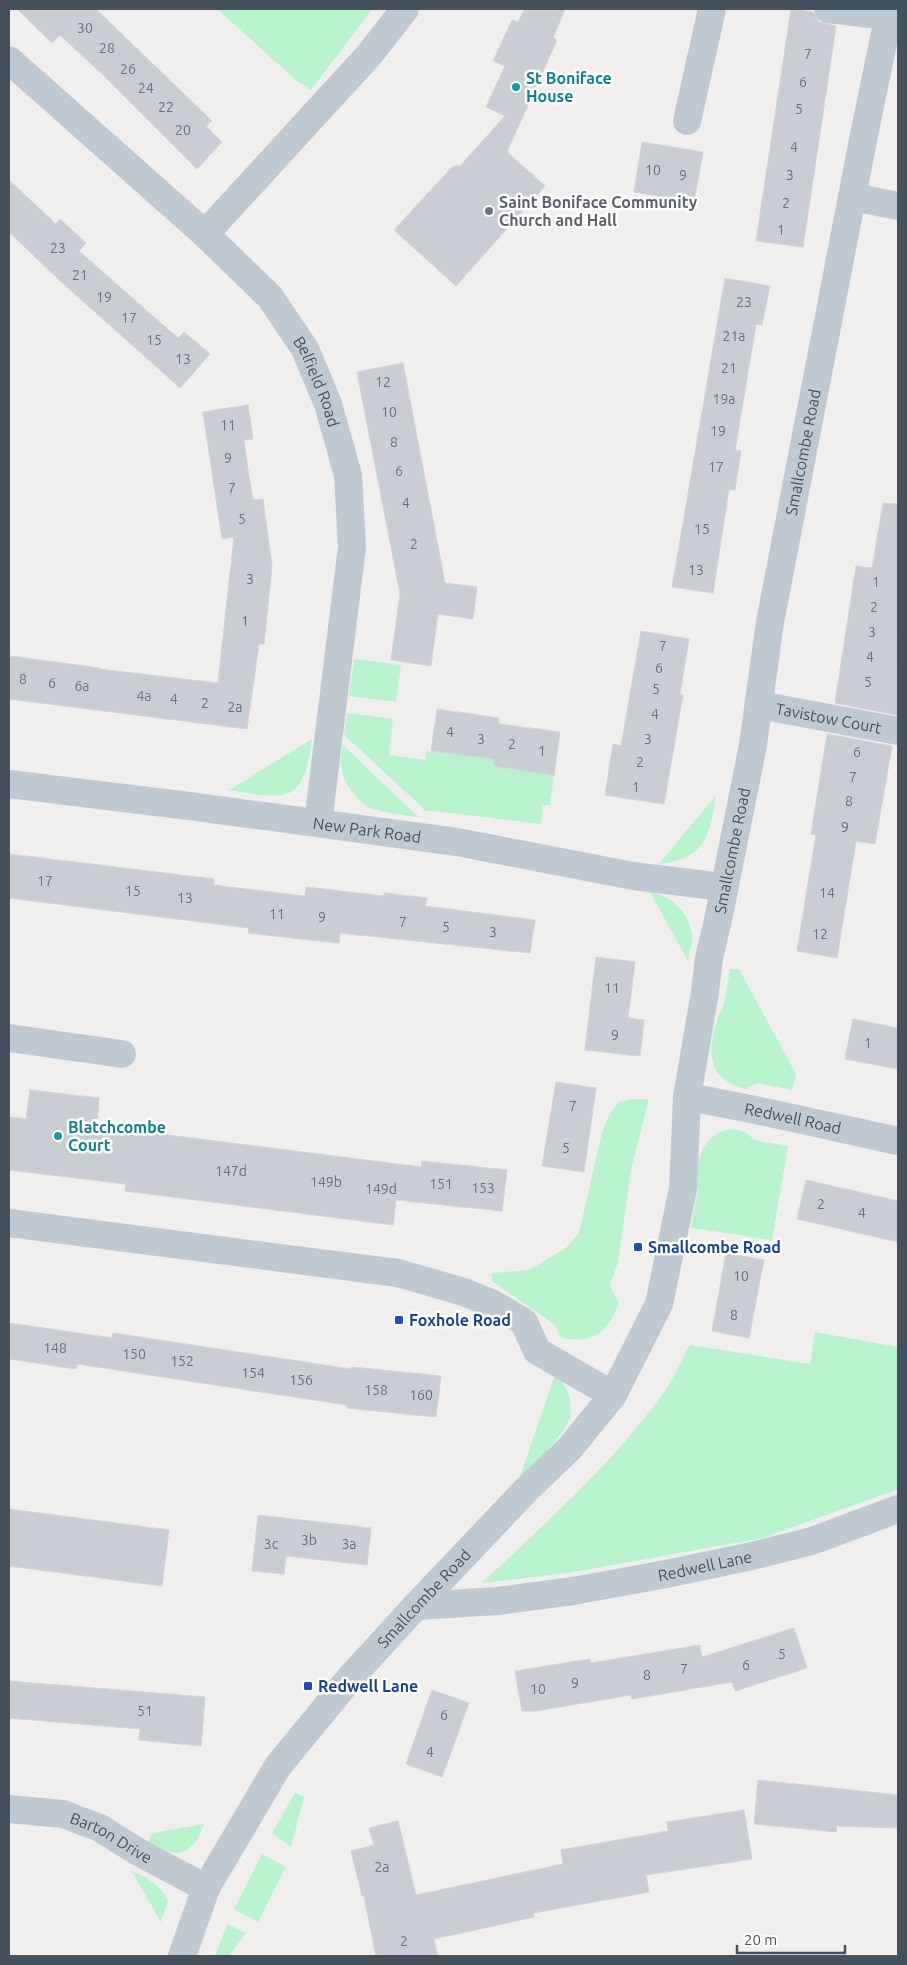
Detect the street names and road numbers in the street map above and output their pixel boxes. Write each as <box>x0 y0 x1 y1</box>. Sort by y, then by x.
street label: Belfield Road <box>290 333 343 429</box>
street label: Smallcombe Road <box>782 388 824 517</box>
street label: Tavistow Court <box>774 699 884 737</box>
street label: Smallcombe Road <box>710 786 753 915</box>
street label: New Park Road <box>312 814 422 846</box>
street label: Redwell Road <box>743 1099 843 1137</box>
street label: Smallcombe Road <box>373 1545 474 1651</box>
street label: Redwell Lane <box>656 1547 754 1584</box>
street label: Barton Drive <box>68 1809 155 1867</box>

